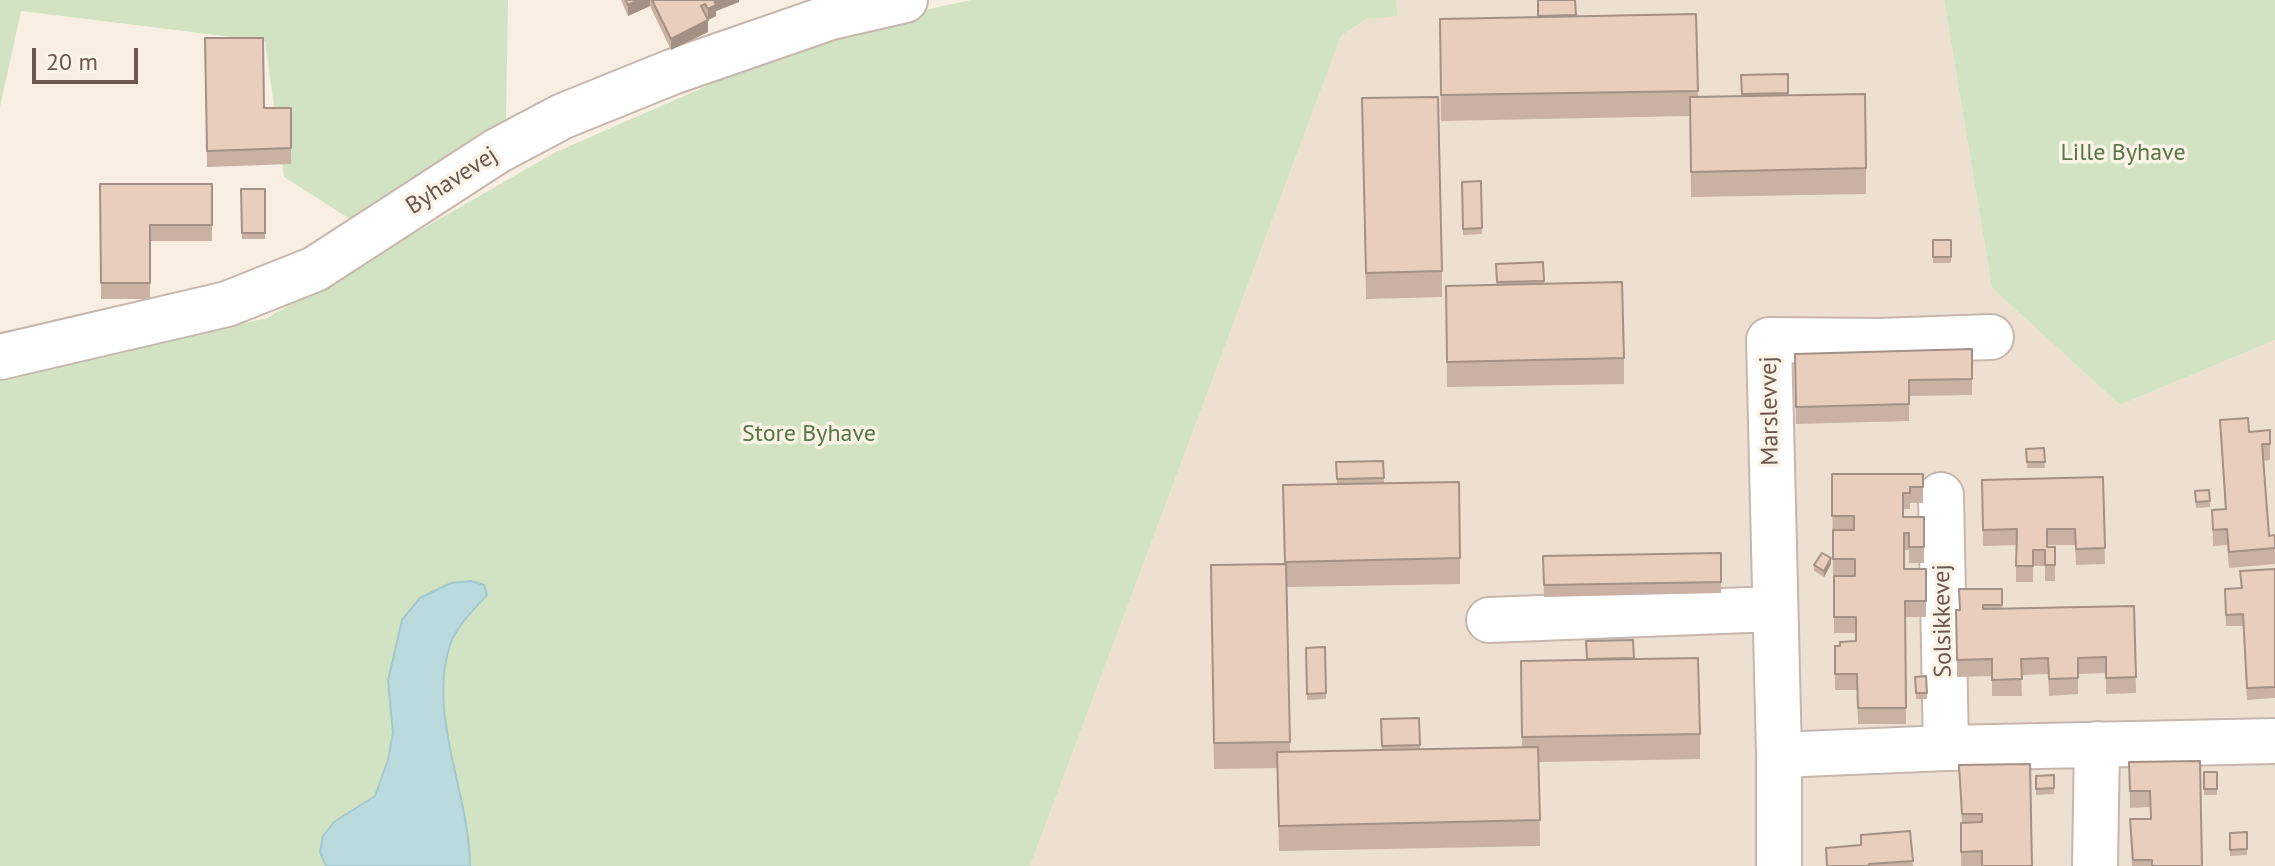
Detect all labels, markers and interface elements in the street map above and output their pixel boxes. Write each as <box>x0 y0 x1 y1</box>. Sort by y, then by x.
scale bar <box>36 32 142 82</box>
text: 20 m <box>46 46 98 77</box>
park label: Lille Byhave <box>2060 139 2186 167</box>
street label: Byhavevej <box>401 141 503 221</box>
street label: Marslevvej <box>1755 356 1785 466</box>
park label: Store Byhave <box>742 420 876 448</box>
street label: Solsikkevej <box>1928 564 1958 678</box>

